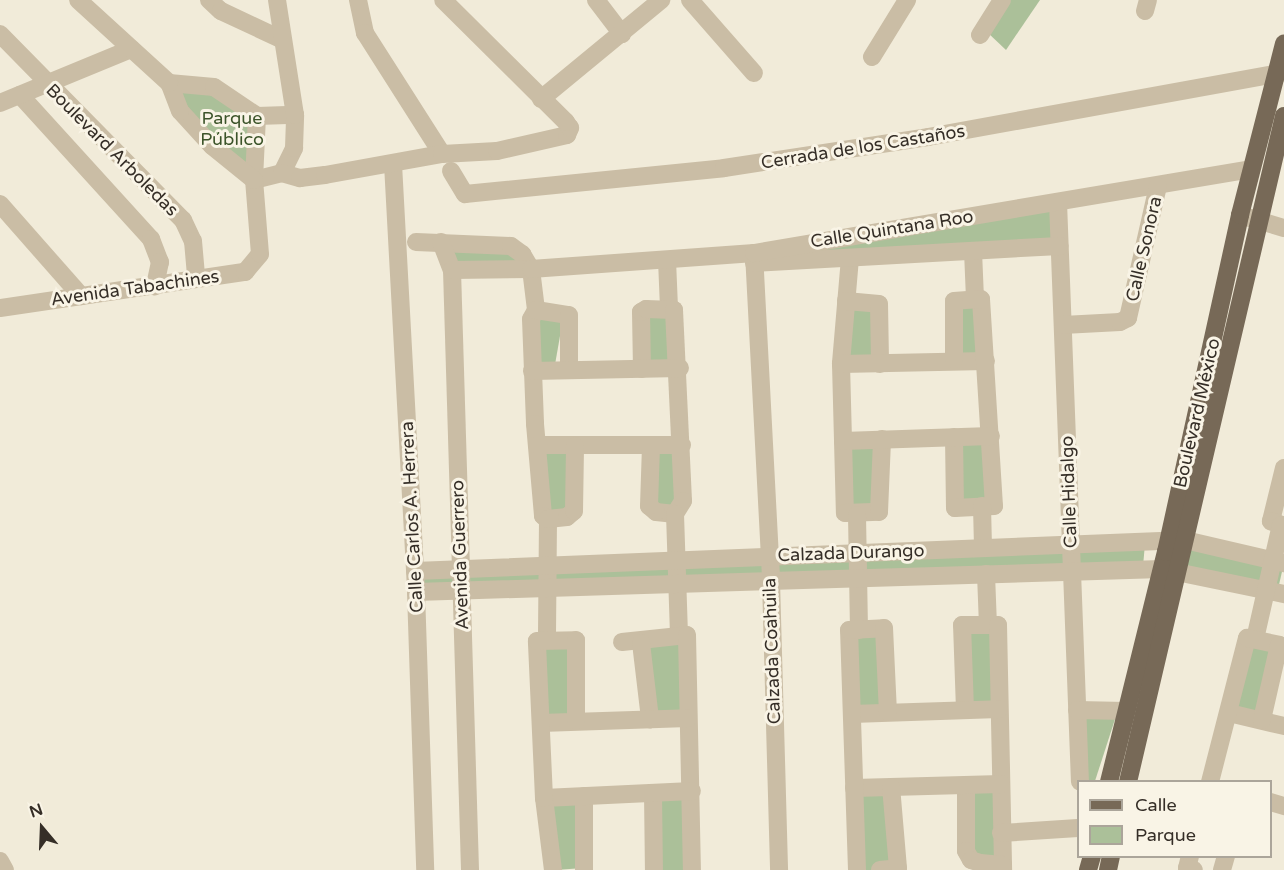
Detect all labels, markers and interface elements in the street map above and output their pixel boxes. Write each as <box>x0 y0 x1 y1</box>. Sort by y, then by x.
street label: Boulevard Arboledas <box>41 79 183 221</box>
park label: Parque Público <box>200 108 264 150</box>
street label: Cerrada de los Castaños <box>759 120 967 174</box>
street label: Calle Sonora <box>1121 194 1167 304</box>
street label: Calle Quintana Roo <box>809 205 975 253</box>
street label: Avenida Tabachines <box>49 265 221 311</box>
street label: Boulevard México <box>1169 336 1225 490</box>
street label: Calle Carlos A. Herrera <box>396 421 428 613</box>
street label: Calle Hidalgo <box>1056 435 1082 549</box>
street label: Avenida Guerrero <box>447 480 473 630</box>
street label: Calzada Durango <box>777 540 925 566</box>
street label: Calzada Coahuila <box>759 577 785 725</box>
legend <box>1077 780 1272 858</box>
text: Calle <box>1135 794 1177 816</box>
north arrow <box>12 798 72 858</box>
text: N <box>27 799 45 823</box>
text: Parque <box>1135 824 1196 846</box>

